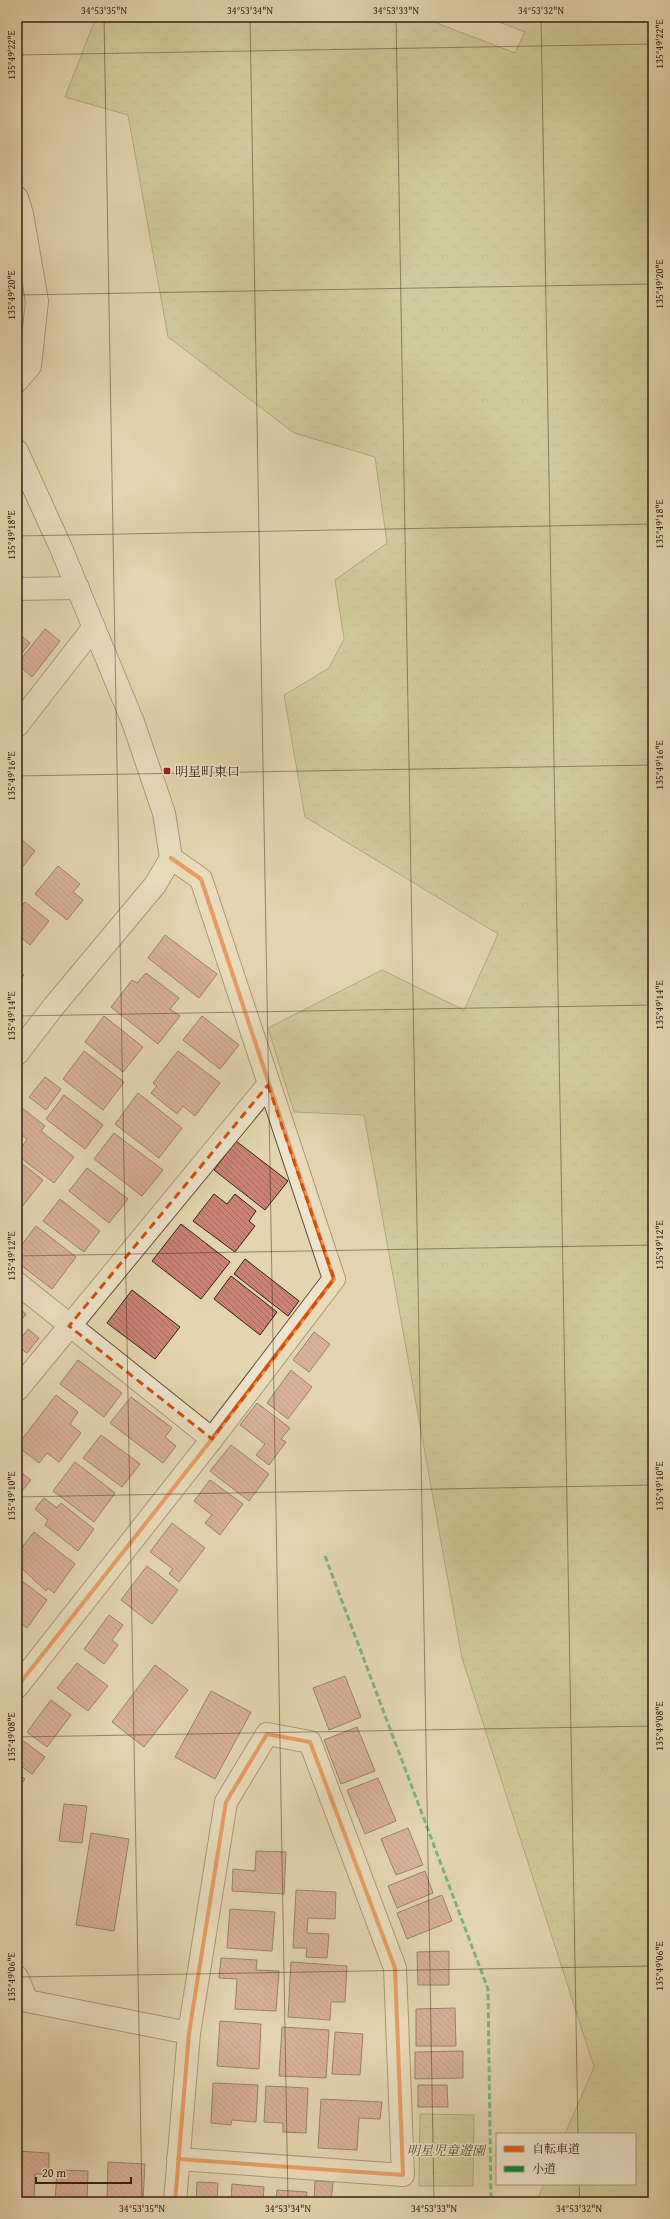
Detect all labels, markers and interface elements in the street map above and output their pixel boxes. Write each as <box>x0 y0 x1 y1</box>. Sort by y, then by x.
text: 34°53'35"N <box>81 3 127 18</box>
text: 34°53'34"N <box>227 3 273 18</box>
text: 34°53'33"N <box>373 3 419 18</box>
text: 34°53'32"N <box>518 3 564 18</box>
text: 135°49'22"E <box>652 19 667 69</box>
text: 135°49'22"E <box>4 30 19 80</box>
text: 135°49'20"E <box>652 259 667 309</box>
text: 135°49'20"E <box>4 270 19 320</box>
text: 135°49'18"E <box>652 499 667 549</box>
text: 135°49'18"E <box>4 510 19 560</box>
text: 135°49'16"E <box>652 740 667 790</box>
text: 135°49'16"E <box>4 751 19 801</box>
place label: 明星町東口 <box>175 762 240 781</box>
marker: 明星町東口 <box>162 766 172 776</box>
text: 135°49'14"E <box>652 980 667 1030</box>
text: 135°49'14"E <box>4 991 19 1041</box>
text: 135°49'12"E <box>652 1220 667 1270</box>
text: 135°49'12"E <box>4 1231 19 1281</box>
text: 135°49'10"E <box>652 1461 667 1511</box>
text: 135°49'10"E <box>4 1471 19 1521</box>
text: 135°49'08"E <box>652 1701 667 1751</box>
text: 135°49'08"E <box>4 1712 19 1762</box>
text: 135°49'06"E <box>652 1941 667 1991</box>
text: 135°49'06"E <box>4 1952 19 2002</box>
legend <box>496 2133 636 2185</box>
text: 自転車道 <box>532 2140 580 2157</box>
park label: 明星児童遊園 <box>407 2141 487 2160</box>
scale bar <box>36 2159 131 2185</box>
text: 小道 <box>532 2160 556 2177</box>
text: 20 m <box>42 2164 66 2181</box>
text: 34°53'35"N <box>119 2201 165 2216</box>
text: 34°53'34"N <box>265 2201 311 2216</box>
text: 34°53'33"N <box>411 2201 457 2216</box>
text: 34°53'32"N <box>556 2201 602 2216</box>

